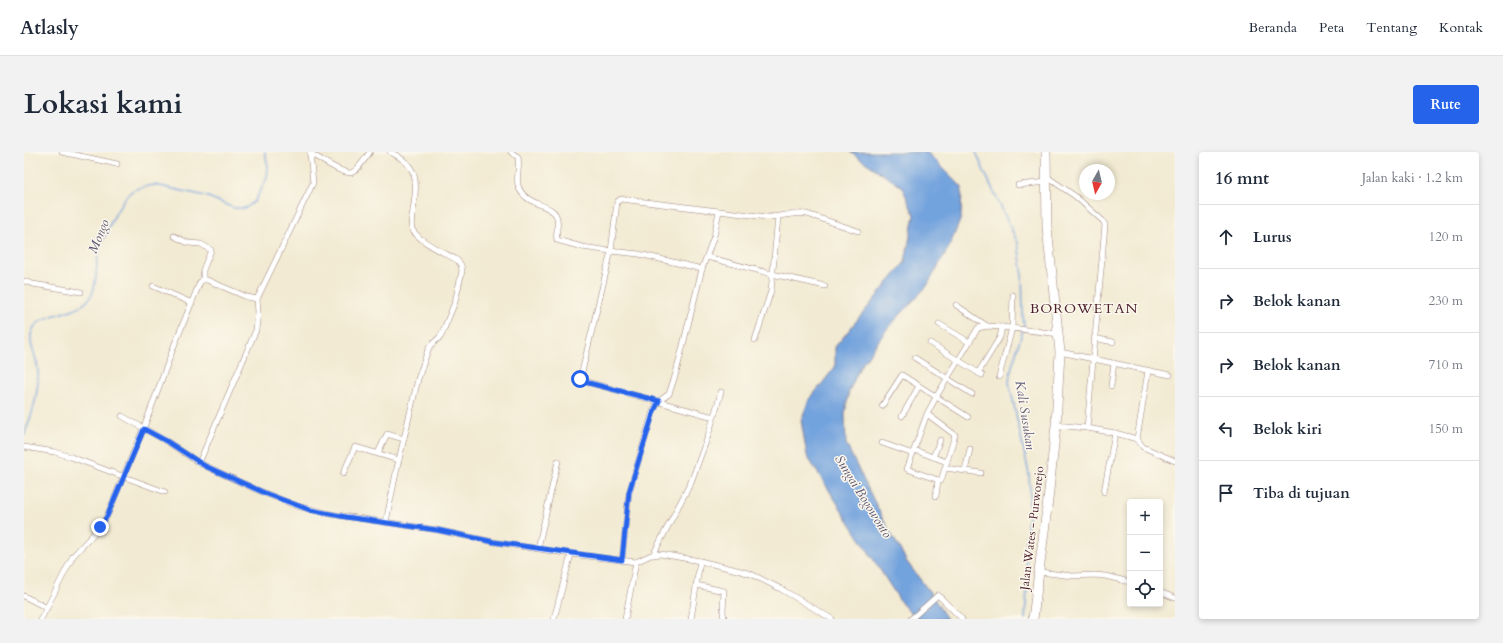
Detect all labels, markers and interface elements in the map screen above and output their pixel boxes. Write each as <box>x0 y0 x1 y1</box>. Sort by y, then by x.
text: Atlasly <box>20 15 79 41</box>
text: Beranda <box>1249 18 1297 37</box>
text: Peta <box>1319 18 1344 37</box>
text: Tentang <box>1366 18 1417 37</box>
text: Kontak <box>1439 18 1483 37</box>
text: Lokasi kami <box>24 85 182 123</box>
button: Rute <box>1413 85 1479 124</box>
north arrow <box>1079 164 1115 200</box>
text: 16 mnt <box>1215 167 1269 190</box>
text: Jalan kaki · 1.2 km <box>1362 169 1463 187</box>
water label: Mongo <box>84 217 114 256</box>
icon: ahead <box>1215 226 1237 248</box>
text: Lurus <box>1253 227 1292 247</box>
text: 120 m <box>1429 228 1463 246</box>
icon: right <box>1215 290 1237 312</box>
text: Belok kanan <box>1253 291 1341 311</box>
text: 230 m <box>1429 292 1463 310</box>
district label: BOROWETAN <box>1030 299 1138 318</box>
icon: right <box>1215 354 1237 376</box>
text: Belok kanan <box>1253 355 1341 375</box>
text: 710 m <box>1429 356 1463 374</box>
route start <box>571 370 589 388</box>
water label: Kali Susukan <box>1011 379 1039 452</box>
icon: left <box>1215 418 1237 440</box>
text: Belok kiri <box>1253 419 1322 439</box>
text: 150 m <box>1429 420 1463 438</box>
water label: Sungai Bogowonto <box>830 452 896 542</box>
street label: Jalan Wates - Purworejo <box>1016 465 1048 593</box>
icon: arrive <box>1215 482 1237 504</box>
text: Tiba di tujuan <box>1253 483 1350 503</box>
map controls <box>1127 499 1163 607</box>
button: + <box>1127 499 1163 535</box>
route end <box>91 518 109 536</box>
button: − <box>1127 535 1163 571</box>
button: locate <box>1127 571 1163 607</box>

